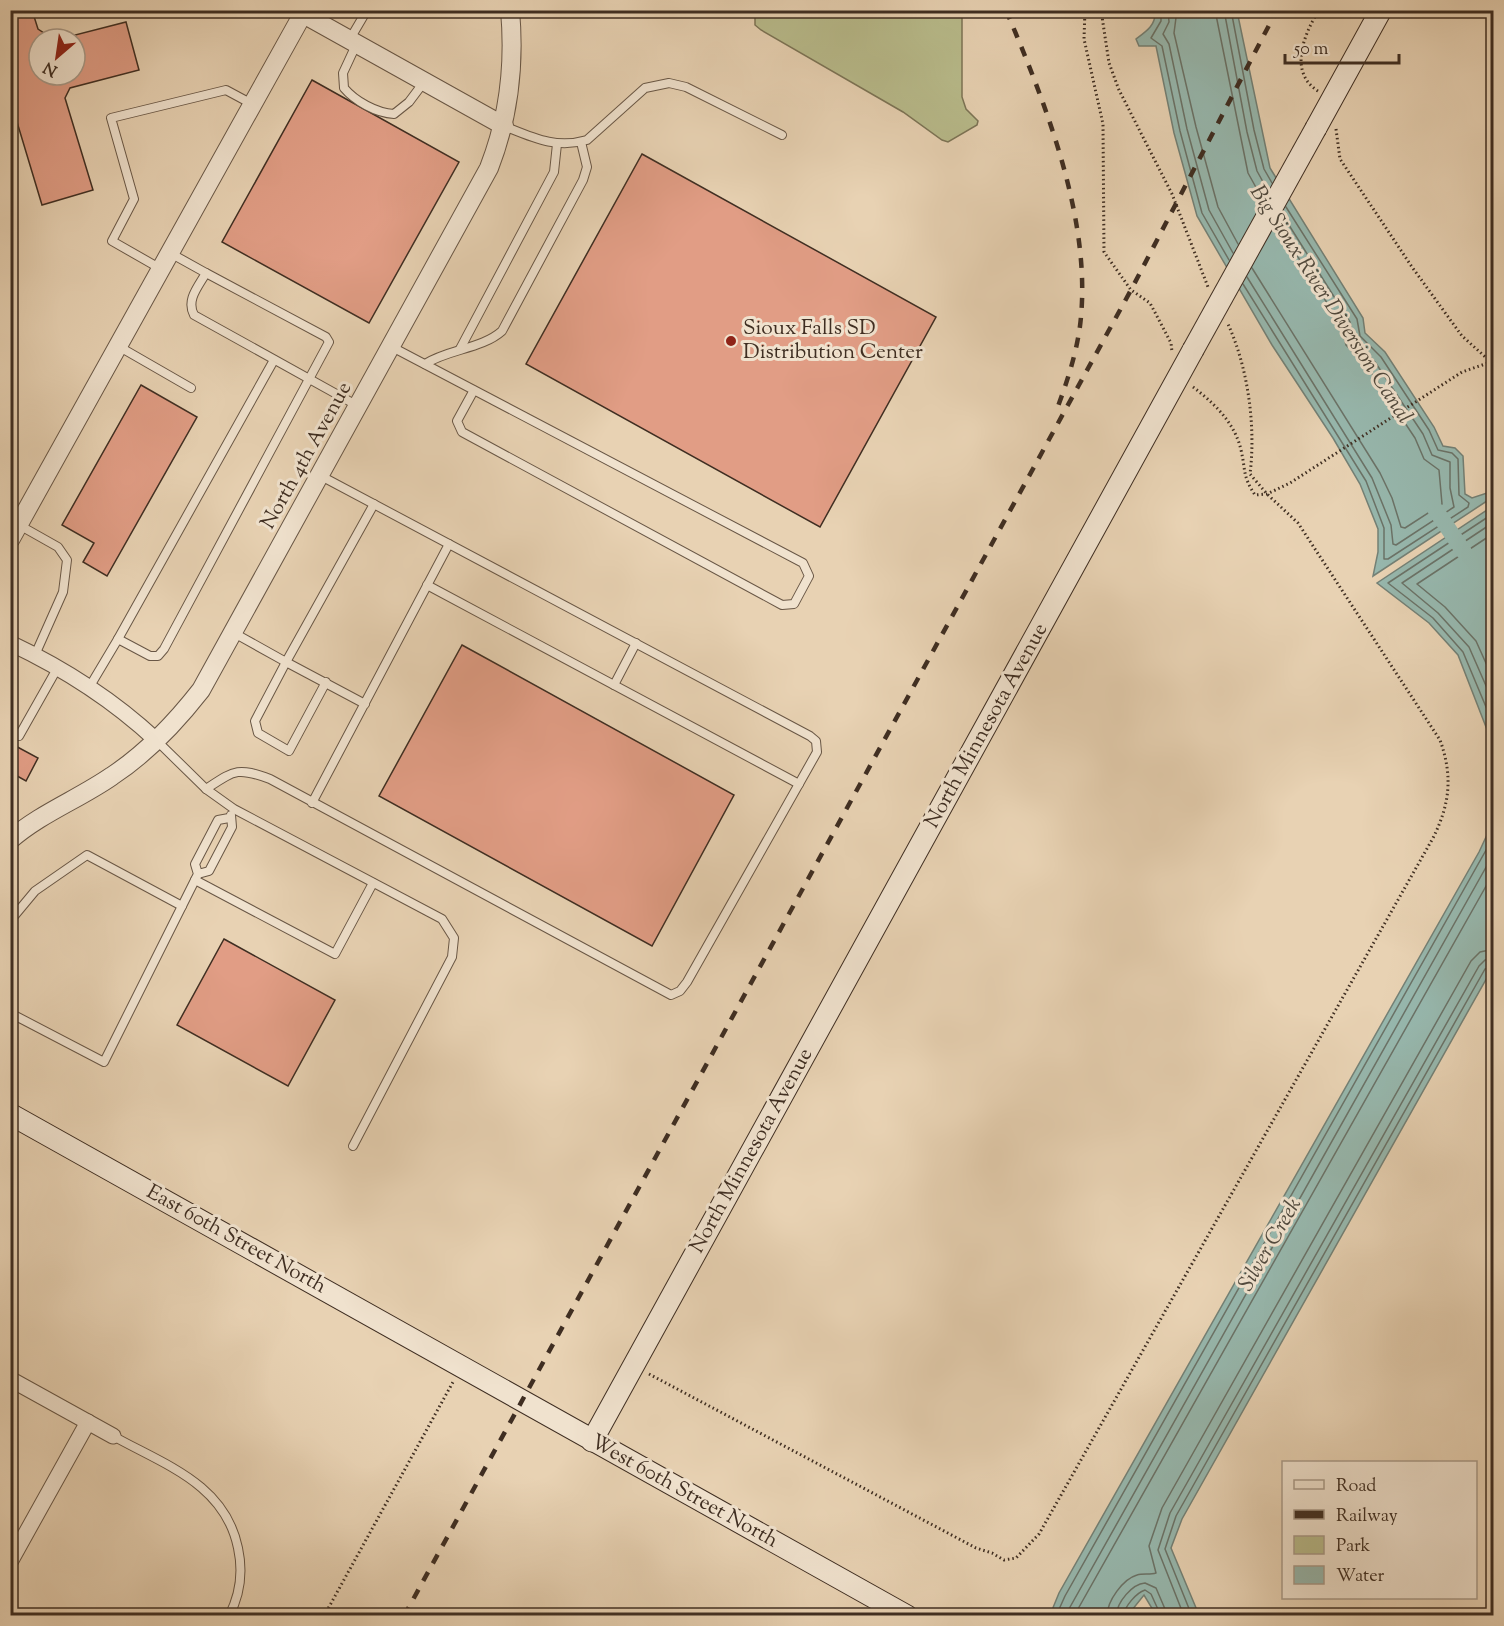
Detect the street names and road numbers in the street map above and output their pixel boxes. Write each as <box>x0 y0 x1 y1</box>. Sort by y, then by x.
street label: North 4th Avenue <box>254 377 360 535</box>
street label: North Minnesota Avenue <box>918 618 1056 834</box>
street label: North Minnesota Avenue <box>683 1043 821 1259</box>
street label: East 60th Street North <box>141 1178 331 1302</box>
street label: West 60th Street North <box>585 1428 783 1556</box>

